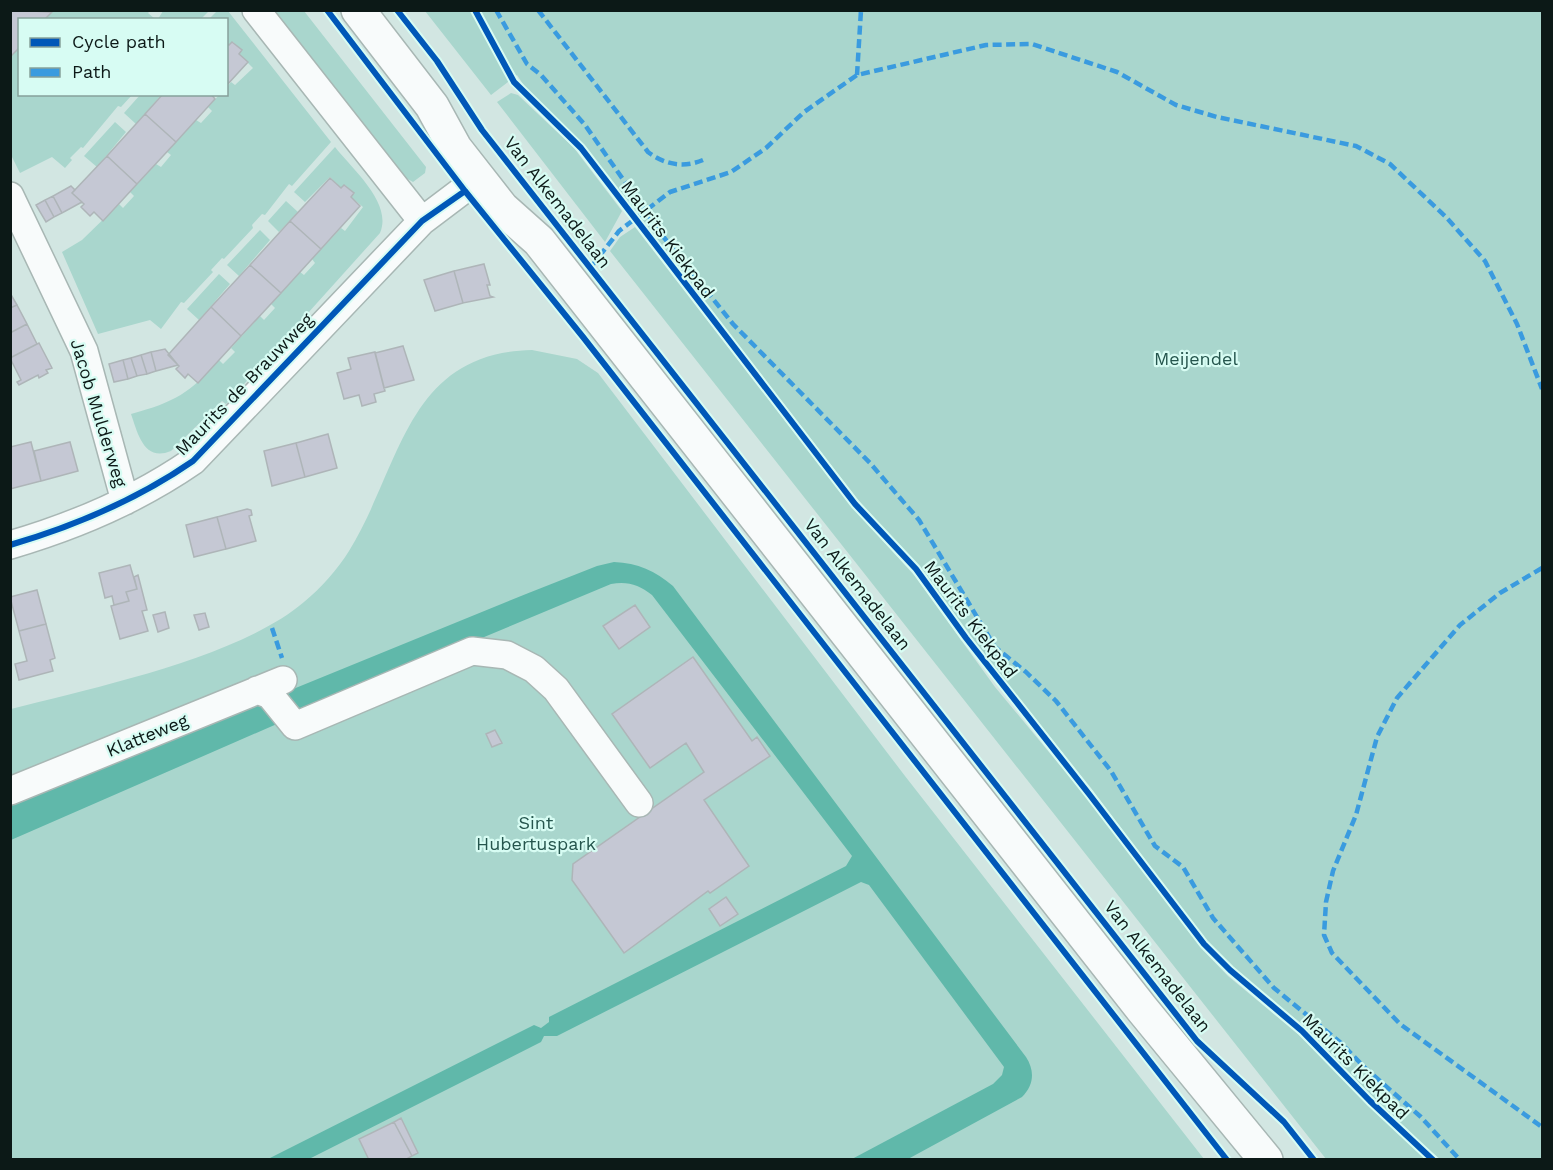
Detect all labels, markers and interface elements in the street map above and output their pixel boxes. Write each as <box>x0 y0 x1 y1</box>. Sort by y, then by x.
legend <box>18 18 228 96</box>
text: Cycle path <box>72 31 166 52</box>
text: Path <box>72 61 112 82</box>
street label: Van Alkemadelaan <box>500 132 616 272</box>
street label: Maurits Kiekpad <box>617 176 719 302</box>
street label: Maurits de Brauwweg <box>171 308 318 459</box>
street label: Jacob Mulderweg <box>66 336 132 490</box>
park label: Meijendel <box>1154 348 1238 369</box>
street label: Van Alkemadelaan <box>800 514 916 654</box>
street label: Maurits Kiekpad <box>920 556 1022 682</box>
street label: Klatteweg <box>103 709 191 761</box>
park label: Sint Hubertuspark <box>476 812 596 854</box>
street label: Van Alkemadelaan <box>1100 896 1216 1036</box>
street label: Maurits Kiekpad <box>1298 1008 1414 1124</box>

